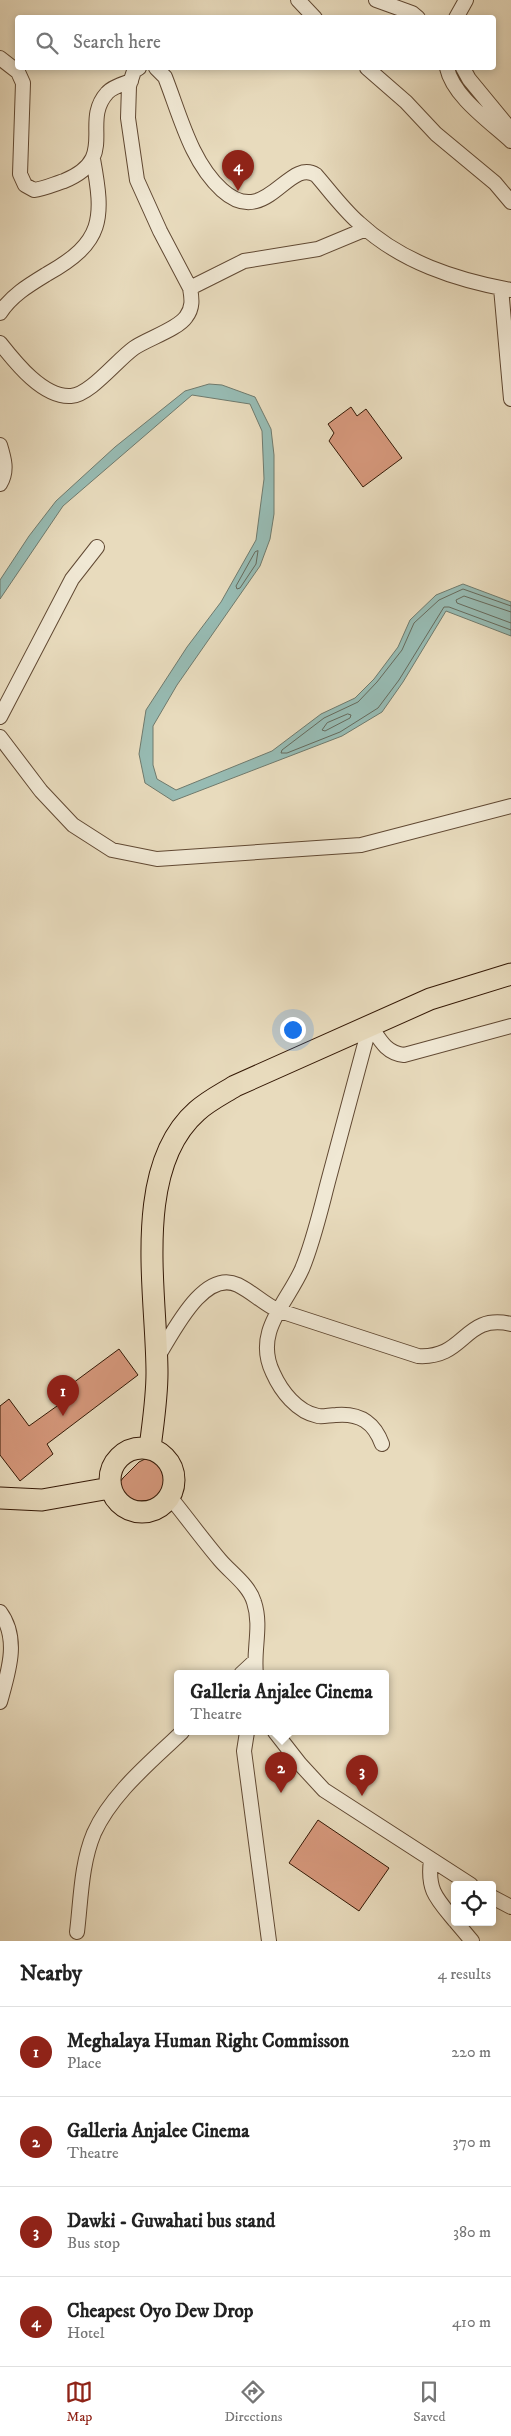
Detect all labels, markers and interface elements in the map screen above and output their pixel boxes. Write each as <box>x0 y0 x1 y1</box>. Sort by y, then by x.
search box <box>15 15 496 70</box>
icon: search <box>33 29 61 57</box>
text: Search here <box>73 31 161 54</box>
pin: 4 <box>222 150 254 191</box>
your location <box>280 1017 306 1043</box>
pin: 1 <box>47 1375 79 1416</box>
popup <box>174 1670 389 1735</box>
text: Galleria Anjalee Cinema <box>190 1681 373 1704</box>
text: Theatre <box>190 1704 242 1724</box>
pin: 2 <box>265 1752 297 1793</box>
pin: 3 <box>346 1755 378 1796</box>
map controls <box>451 1881 496 1926</box>
button: locate <box>451 1881 496 1926</box>
text: Nearby <box>20 1961 82 1987</box>
text: 4 results <box>438 1964 491 1984</box>
text: Meghalaya Human Right Commisson <box>67 2030 349 2053</box>
text: 1 <box>33 2042 39 2062</box>
text: 220 m <box>451 2042 491 2062</box>
text: Place <box>67 2053 101 2073</box>
text: Galleria Anjalee Cinema <box>67 2120 249 2143</box>
text: 2 <box>32 2132 40 2152</box>
text: 370 m <box>453 2132 491 2152</box>
text: Theatre <box>67 2143 119 2163</box>
text: Dawki - Guwahati bus stand <box>67 2210 275 2233</box>
text: 3 <box>33 2222 39 2242</box>
text: 380 m <box>453 2222 491 2242</box>
text: Bus stop <box>67 2233 120 2253</box>
text: Cheapest Oyo Dew Drop <box>67 2300 253 2323</box>
text: 4 <box>31 2312 41 2332</box>
text: 410 m <box>452 2312 491 2332</box>
text: Hotel <box>67 2323 105 2343</box>
tab: Map <box>65 2378 93 2426</box>
tab: Directions <box>224 2378 282 2426</box>
tab: Saved <box>413 2378 446 2426</box>

